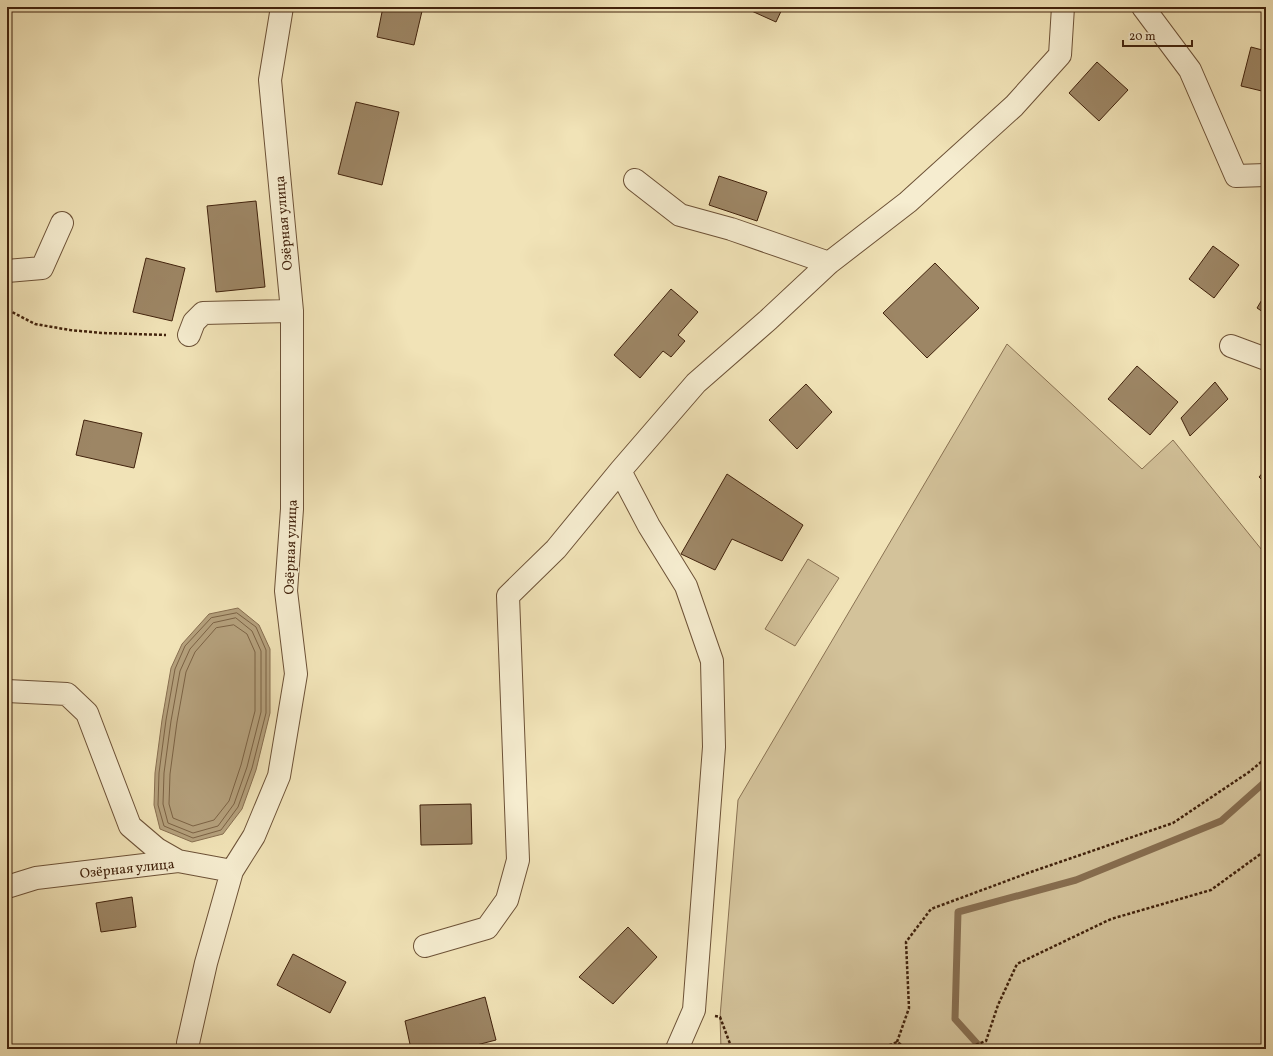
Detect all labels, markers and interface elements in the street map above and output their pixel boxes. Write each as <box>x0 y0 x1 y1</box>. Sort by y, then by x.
scale bar <box>1123 22 1192 48</box>
text: 20 m <box>1129 29 1156 45</box>
street label: Озёрная улица <box>271 175 298 271</box>
street label: Озёрная улица <box>280 499 303 595</box>
street label: Озёрная улица <box>79 855 175 884</box>

